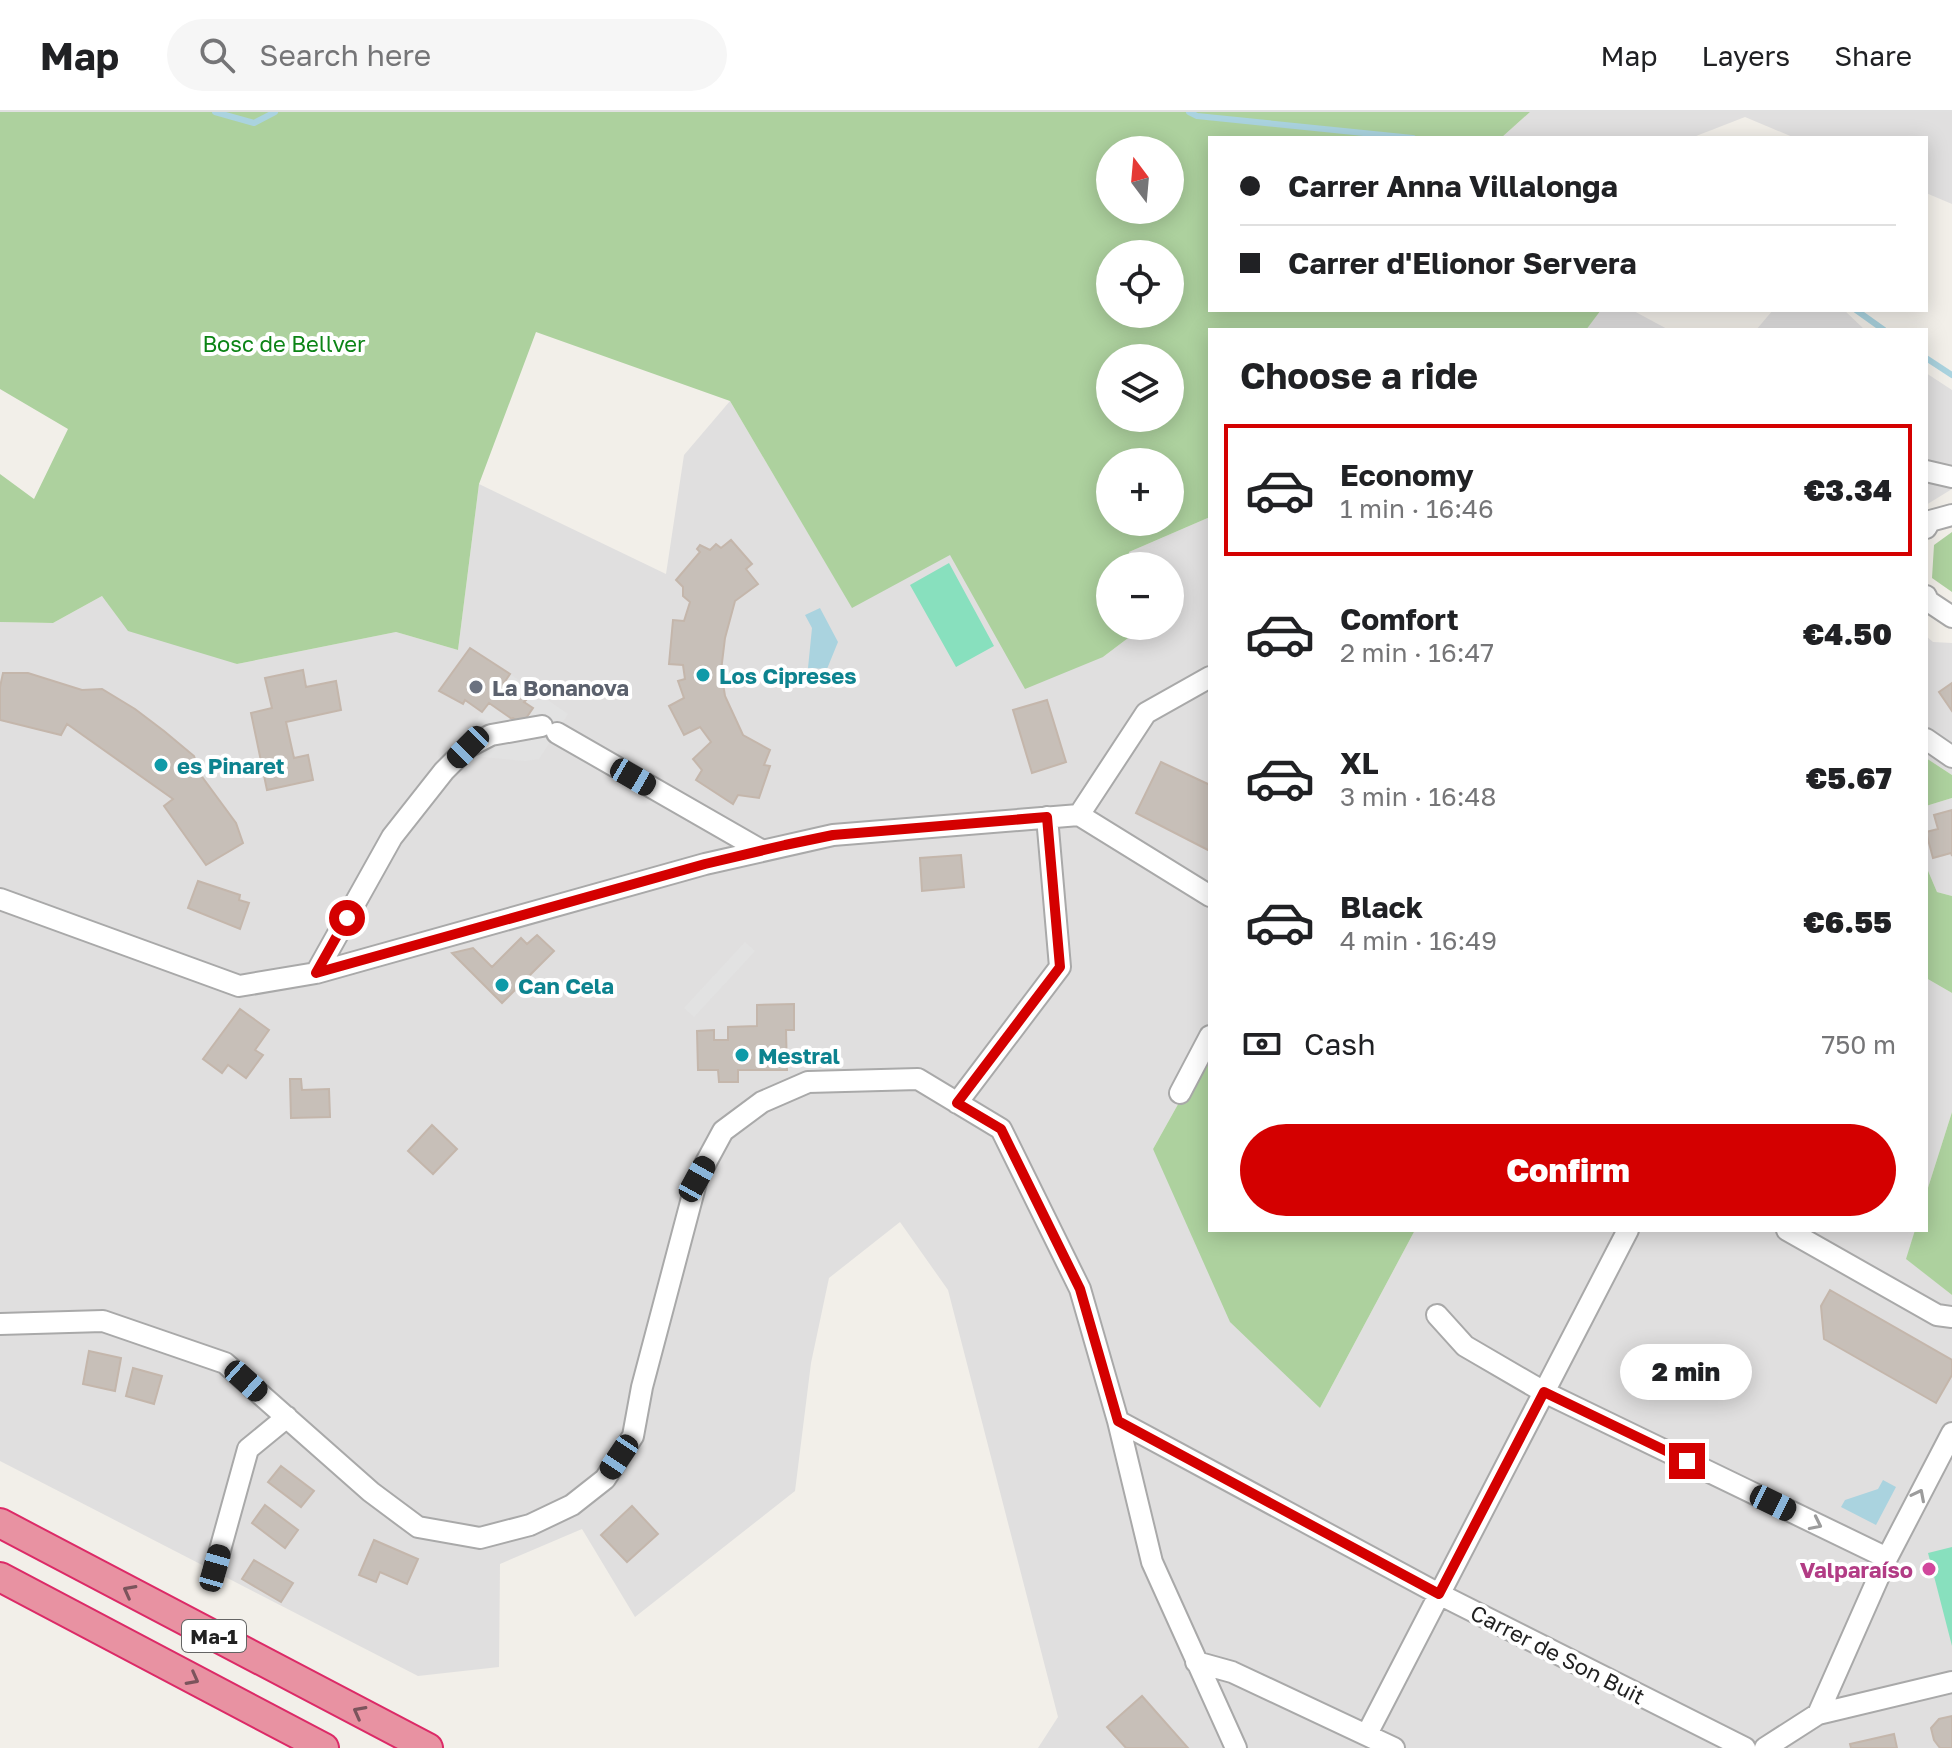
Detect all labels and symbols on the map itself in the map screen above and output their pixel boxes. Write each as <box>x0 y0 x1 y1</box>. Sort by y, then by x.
north arrow <box>1096 136 1184 224</box>
park label: Bosc de Bellver <box>202 330 366 357</box>
place label: Los Cipreses <box>719 662 857 689</box>
marker: Los Cipreses <box>694 666 712 684</box>
place label: La Bonanova <box>492 674 629 701</box>
marker: La Bonanova <box>467 678 485 696</box>
car <box>443 722 493 772</box>
place label: es Pinaret <box>177 752 285 779</box>
car <box>606 755 660 799</box>
marker: es Pinaret <box>152 756 170 774</box>
route start <box>329 900 365 936</box>
place label: Can Cela <box>518 972 614 999</box>
marker: Can Cela <box>493 976 511 994</box>
place label: Mestral <box>758 1042 840 1069</box>
marker: Mestral <box>733 1046 751 1064</box>
car <box>675 1152 719 1206</box>
callout: 2 min <box>1621 1345 1753 1401</box>
car <box>220 1356 272 1406</box>
car <box>596 1430 642 1484</box>
route end <box>1669 1443 1705 1479</box>
car <box>1746 1482 1800 1524</box>
one-way arrow <box>1910 1489 1925 1504</box>
one-way arrow <box>1808 1514 1822 1530</box>
car <box>197 1542 233 1594</box>
place label: Valparaíso <box>1800 1556 1913 1583</box>
marker: Valparaíso <box>1920 1560 1938 1578</box>
one-way arrow <box>122 1585 137 1600</box>
street label: Carrer de Son Buit <box>1466 1598 1650 1710</box>
road number: Ma-1 <box>182 1620 246 1652</box>
one-way arrow <box>184 1670 199 1685</box>
one-way arrow <box>352 1706 367 1721</box>

